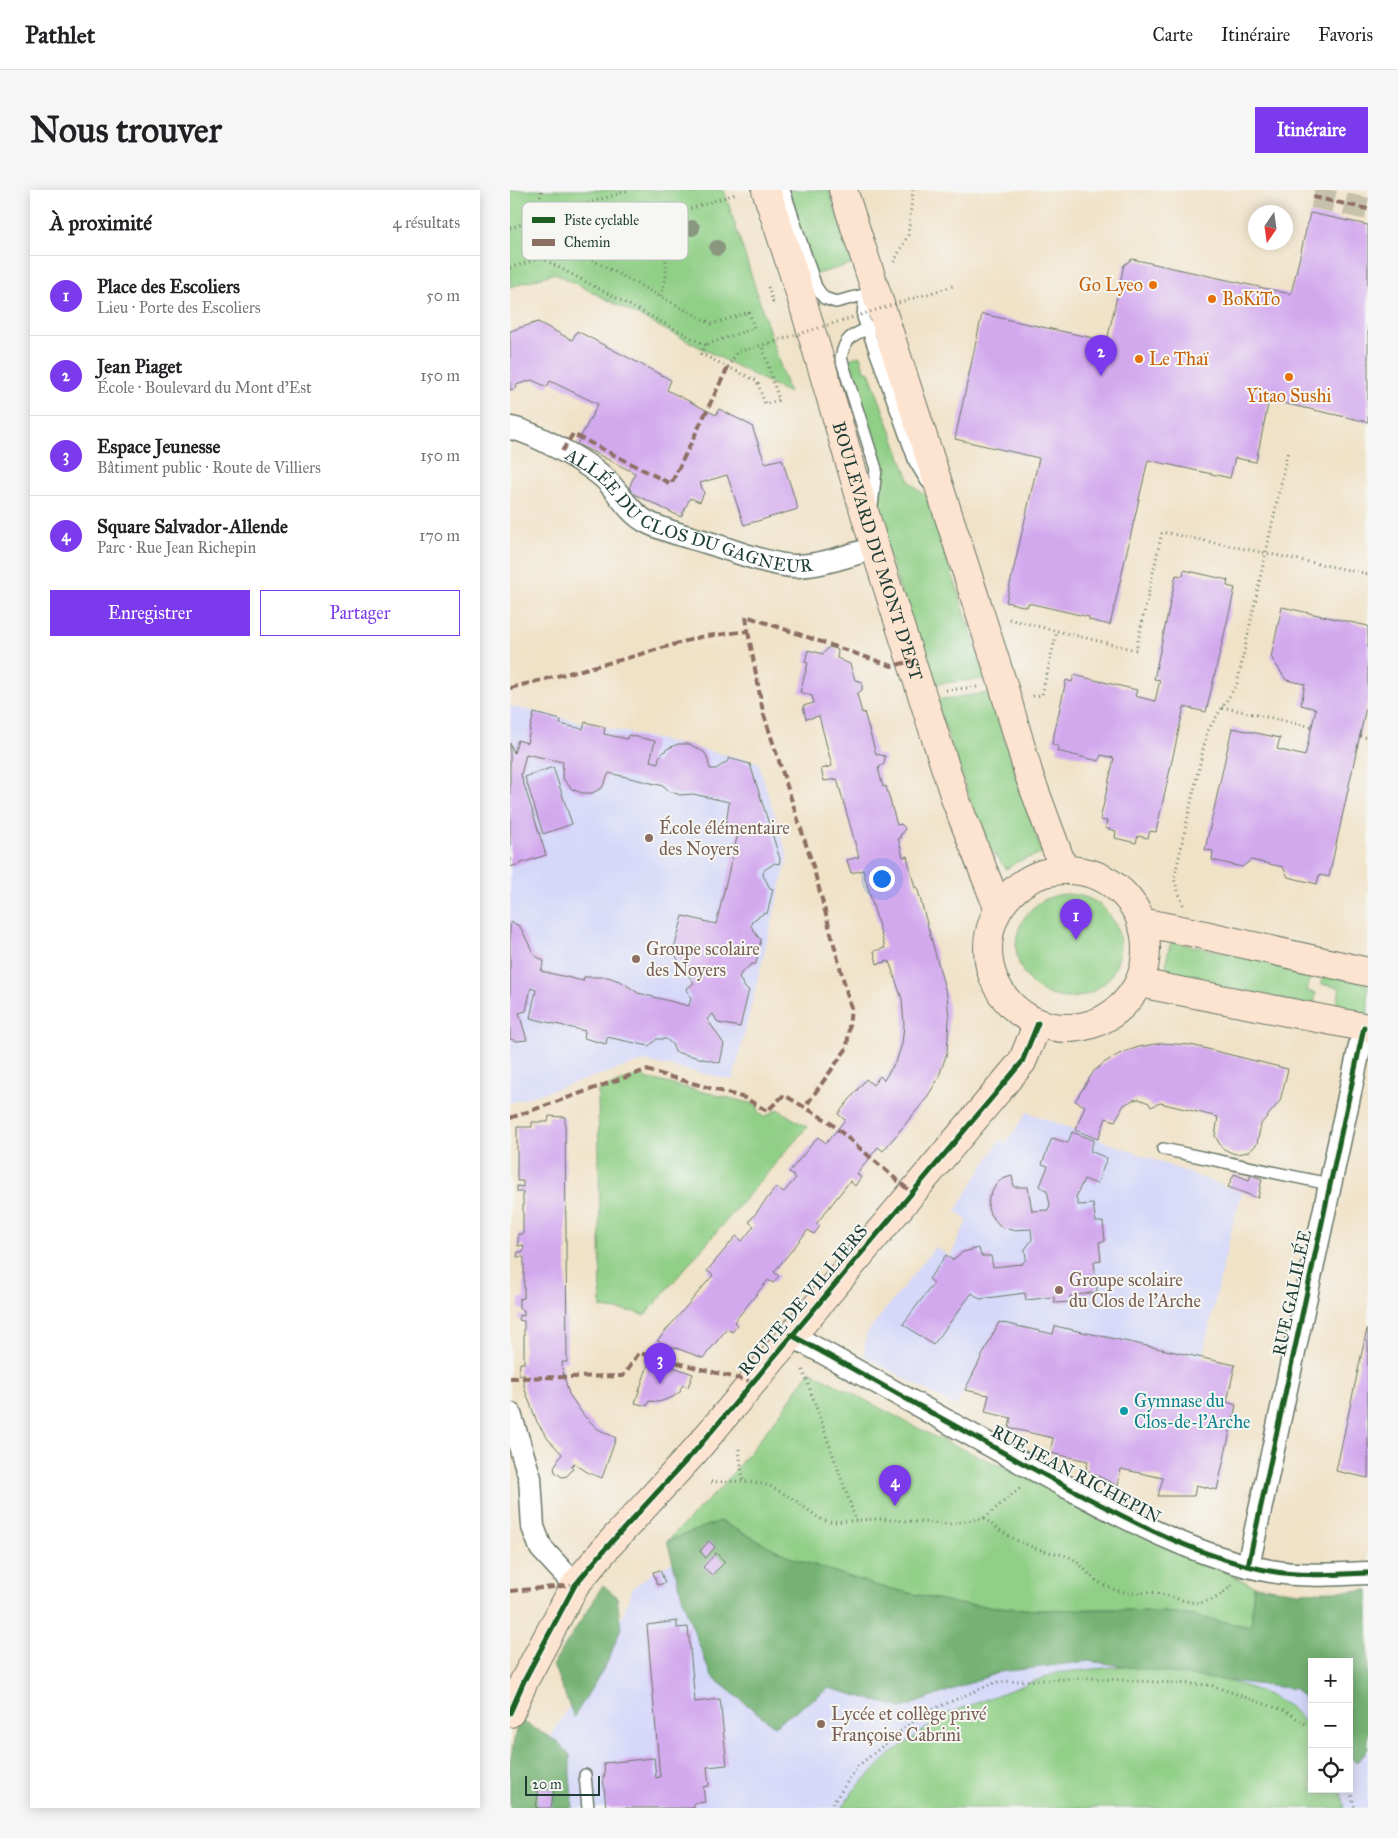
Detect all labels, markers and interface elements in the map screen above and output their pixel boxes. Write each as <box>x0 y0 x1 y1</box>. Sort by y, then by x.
text: Pathlet <box>25 20 95 50</box>
text: Carte <box>1153 24 1193 46</box>
text: Itinéraire <box>1221 24 1290 46</box>
text: Favoris <box>1318 24 1373 46</box>
button: Itinéraire <box>1255 107 1368 153</box>
text: Nous trouver <box>30 109 222 152</box>
legend <box>522 202 688 260</box>
north arrow <box>1248 205 1293 250</box>
text: À proximité <box>50 210 152 236</box>
text: Piste cyclable <box>564 212 639 229</box>
text: 4 résultats <box>393 213 460 232</box>
text: Chemin <box>564 234 611 251</box>
place label: Go Lyeo <box>1079 274 1143 296</box>
text: Place des Escoliers <box>97 275 240 298</box>
marker: Go Lyeo <box>1147 279 1159 291</box>
text: 1 <box>63 286 69 305</box>
text: 50 m <box>426 286 460 305</box>
place label: BoKiTo <box>1222 288 1280 310</box>
marker: BoKiTo <box>1206 293 1218 305</box>
text: Lieu · Porte des Escoliers <box>97 298 261 317</box>
pin: 2 <box>1085 335 1117 376</box>
place label: Le Thaï <box>1149 348 1210 370</box>
marker: Le Thaï <box>1133 353 1145 365</box>
text: Jean Piaget <box>97 355 182 378</box>
text: 2 <box>62 366 70 385</box>
text: 150 m <box>420 366 460 385</box>
marker: Yitao Sushi <box>1283 371 1295 383</box>
text: École · Boulevard du Mont d'Est <box>97 378 312 397</box>
place label: Yitao Sushi <box>1247 385 1331 407</box>
street label: BOULEVARD DU MONT D'EST <box>827 419 928 683</box>
text: Espace Jeunesse <box>97 435 220 458</box>
street label: ALLÉE DU CLOS DU GAGNEUR <box>561 443 815 577</box>
text: 3 <box>63 446 69 465</box>
text: 150 m <box>420 446 460 465</box>
text: Bâtiment public · Route de Villiers <box>97 458 321 477</box>
text: Square Salvador-Allende <box>97 515 288 538</box>
text: 4 <box>62 526 70 545</box>
text: 170 m <box>419 526 460 545</box>
text: Parc · Rue Jean Richepin <box>97 538 256 557</box>
button: Enregistrer <box>50 590 250 636</box>
button: Partager <box>260 590 460 636</box>
place label: École élémentaire des Noyers <box>659 815 790 860</box>
marker: École élémentaire des Noyers <box>643 832 655 844</box>
your location <box>869 866 895 892</box>
pin: 1 <box>1060 899 1092 940</box>
place label: Groupe scolaire des Noyers <box>646 938 760 981</box>
marker: Groupe scolaire des Noyers <box>630 953 642 965</box>
street label: ROUTE DE VILLIERS <box>733 1220 873 1380</box>
street label: RUE GALILÉE <box>1266 1227 1316 1358</box>
place label: Groupe scolaire du Clos de l'Arche <box>1069 1269 1201 1312</box>
marker: Groupe scolaire du Clos de l'Arche <box>1053 1284 1065 1296</box>
pin: 3 <box>644 1343 676 1384</box>
place label: Gymnase du Clos-de-l'Arche <box>1134 1390 1251 1433</box>
marker: Gymnase du Clos-de-l'Arche <box>1118 1405 1130 1417</box>
street label: RUE JEAN RICHEPIN <box>987 1420 1164 1529</box>
pin: 4 <box>879 1465 911 1506</box>
map controls <box>1308 1658 1353 1793</box>
button: + <box>1308 1658 1353 1703</box>
place label: Lycée et collège privé Françoise Cabrini <box>831 1703 987 1746</box>
button: − <box>1308 1703 1353 1748</box>
marker: Lycée et collège privé Françoise Cabrini <box>815 1718 827 1730</box>
button: locate <box>1308 1748 1353 1793</box>
scale bar <box>525 1773 600 1796</box>
text: 20 m <box>532 1776 562 1793</box>

